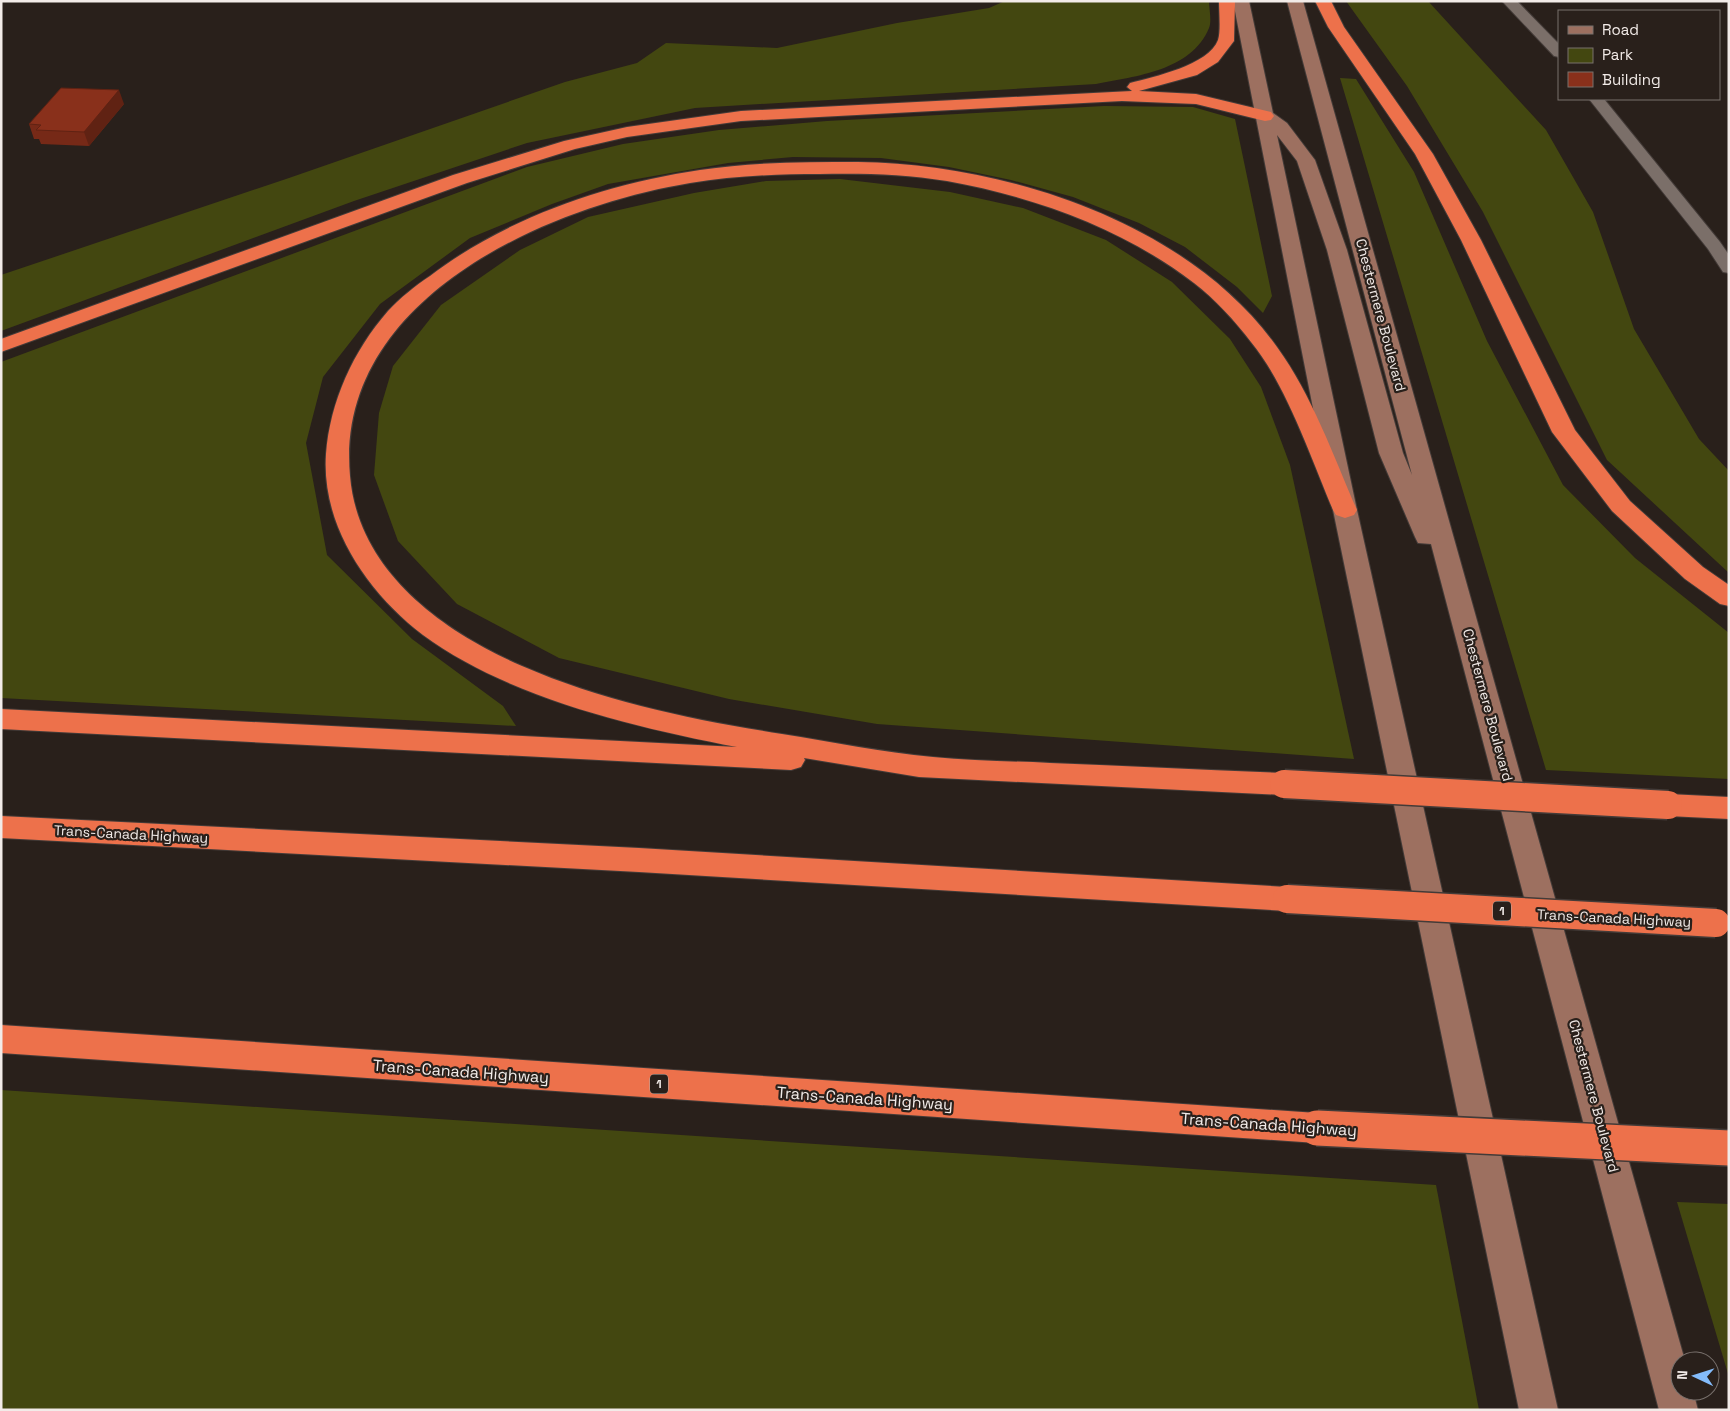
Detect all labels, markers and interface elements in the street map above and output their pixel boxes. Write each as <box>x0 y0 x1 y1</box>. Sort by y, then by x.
legend <box>1558 10 1720 100</box>
text: Road <box>1602 20 1639 39</box>
text: Park <box>1602 45 1633 64</box>
text: Building <box>1602 70 1661 89</box>
street label: Chestermere Boulevard <box>1352 237 1410 393</box>
street label: Chestermere Boulevard <box>1459 627 1517 783</box>
street label: Trans-Canada Highway <box>53 821 209 847</box>
road number: 1 <box>1493 901 1511 920</box>
street label: Trans-Canada Highway <box>1536 905 1692 931</box>
street label: Chestermere Boulevard <box>1565 1018 1623 1174</box>
street label: Trans-Canada Highway <box>372 1055 550 1088</box>
road number: 1 <box>650 1074 668 1094</box>
street label: Trans-Canada Highway <box>776 1082 954 1115</box>
street label: Trans-Canada Highway <box>1180 1108 1358 1141</box>
north arrow <box>1670 1351 1720 1401</box>
text: N <box>1673 1370 1691 1380</box>

